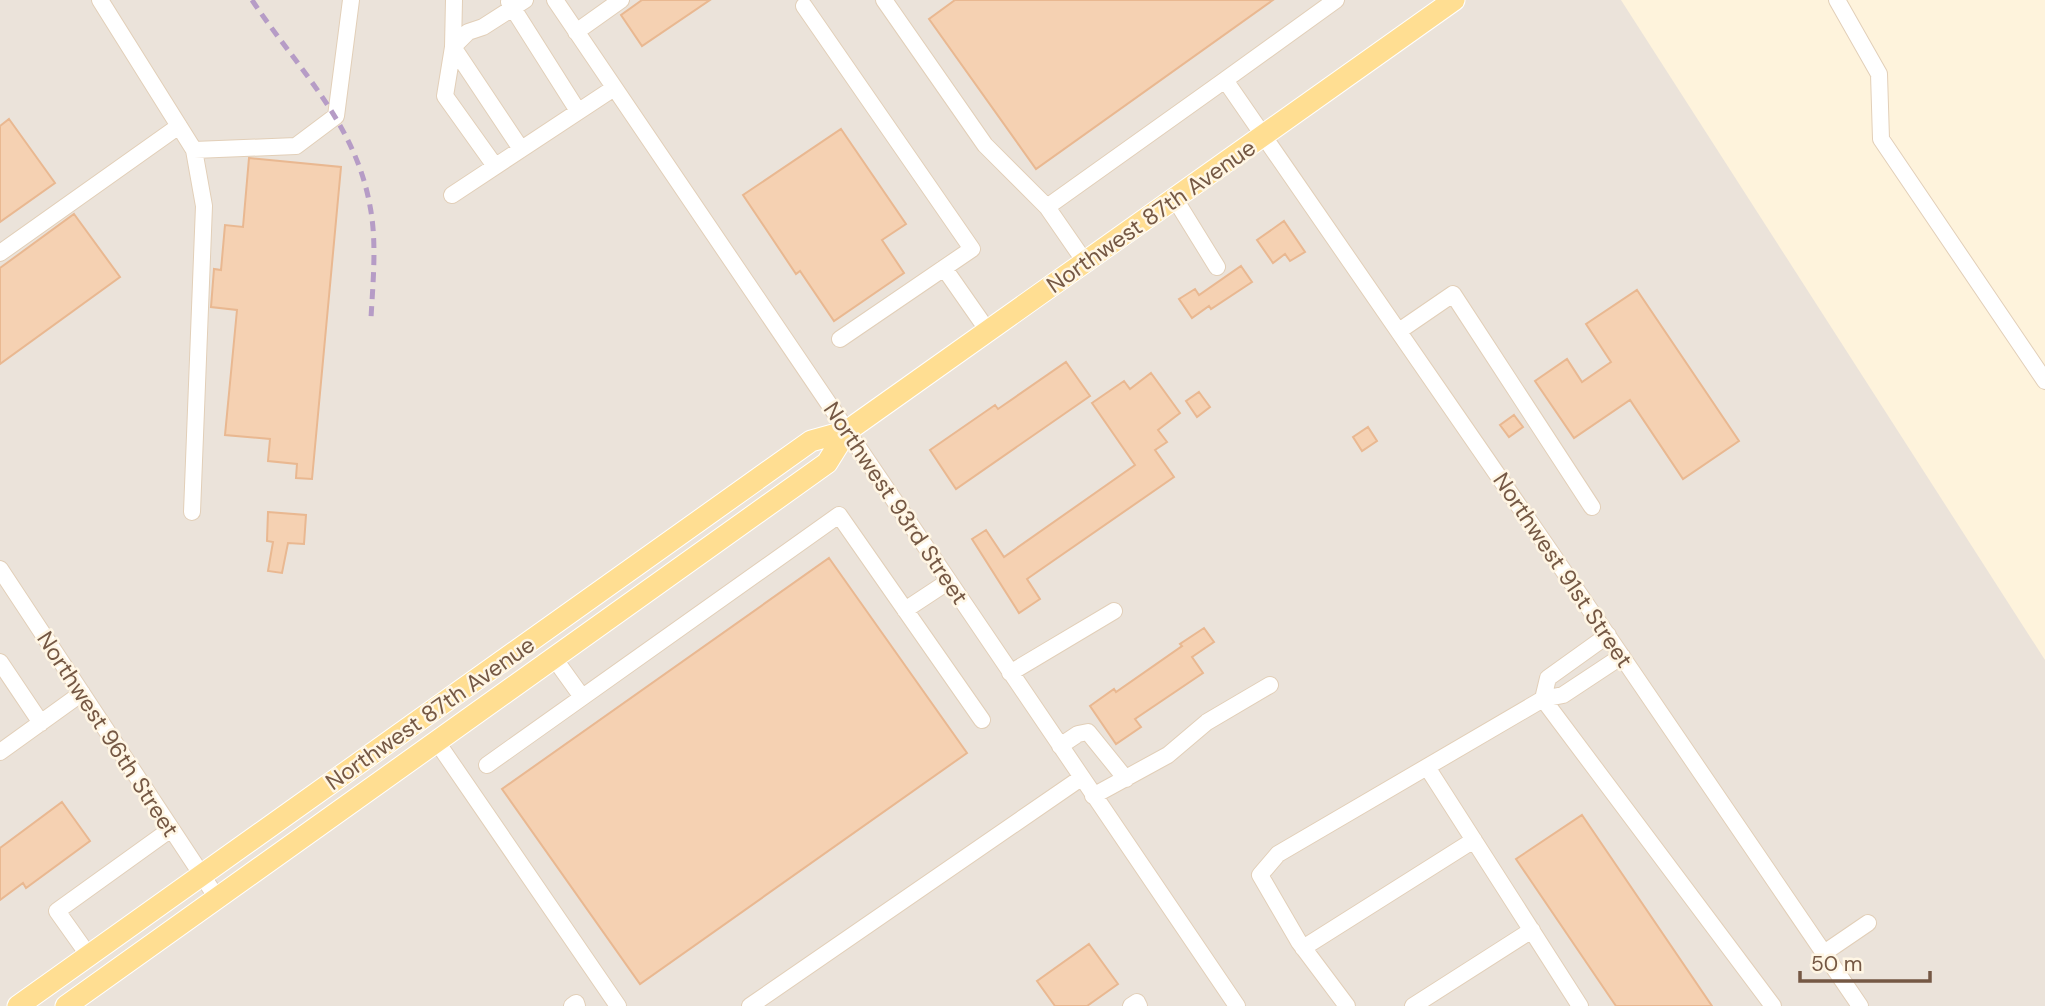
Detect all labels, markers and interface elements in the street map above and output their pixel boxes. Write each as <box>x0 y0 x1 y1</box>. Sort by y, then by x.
street label: Northwest 87th Avenue <box>1040 132 1262 300</box>
street label: Northwest 93rd Street <box>817 396 975 610</box>
street label: Northwest 91st Street <box>1486 467 1640 673</box>
street label: Northwest 96th Street <box>30 626 186 842</box>
street label: Northwest 87th Avenue <box>319 629 541 797</box>
scale bar <box>1800 940 1930 984</box>
text: 50 m <box>1811 950 1862 978</box>

